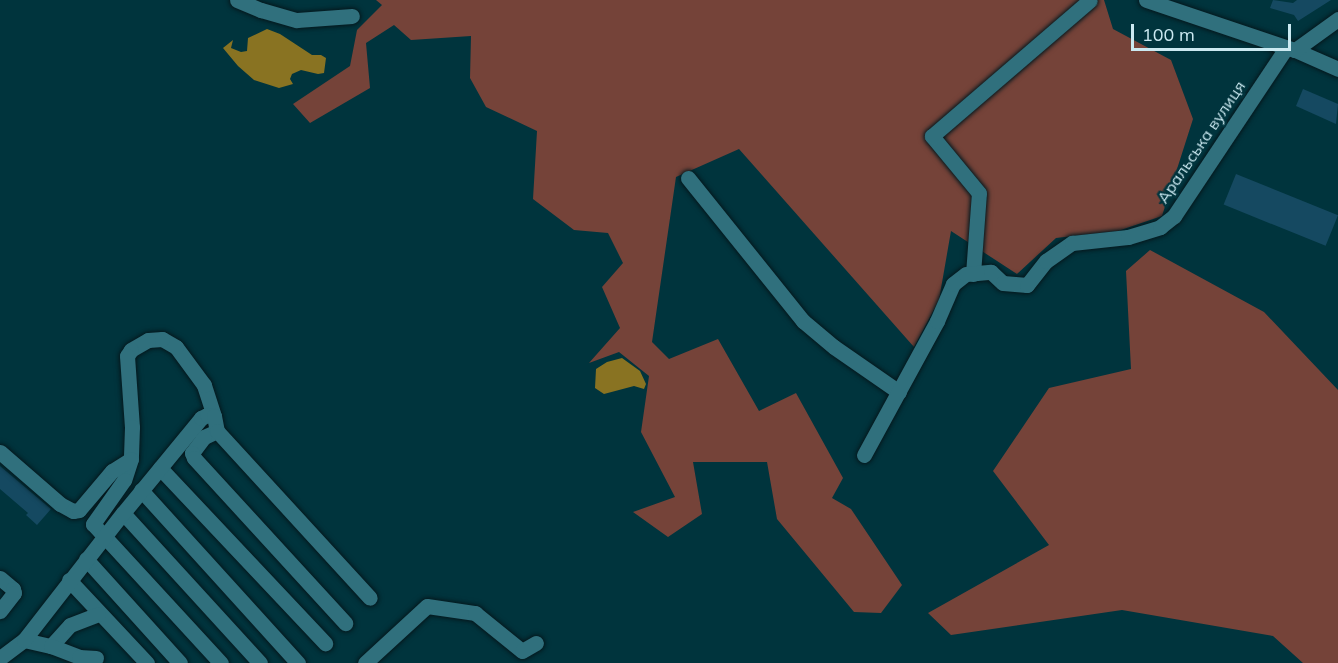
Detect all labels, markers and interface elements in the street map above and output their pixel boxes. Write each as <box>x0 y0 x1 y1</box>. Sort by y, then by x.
scale bar <box>1134 12 1294 50</box>
text: 100 m <box>1142 23 1195 46</box>
street label: Аральська вулиця <box>1153 77 1249 207</box>

